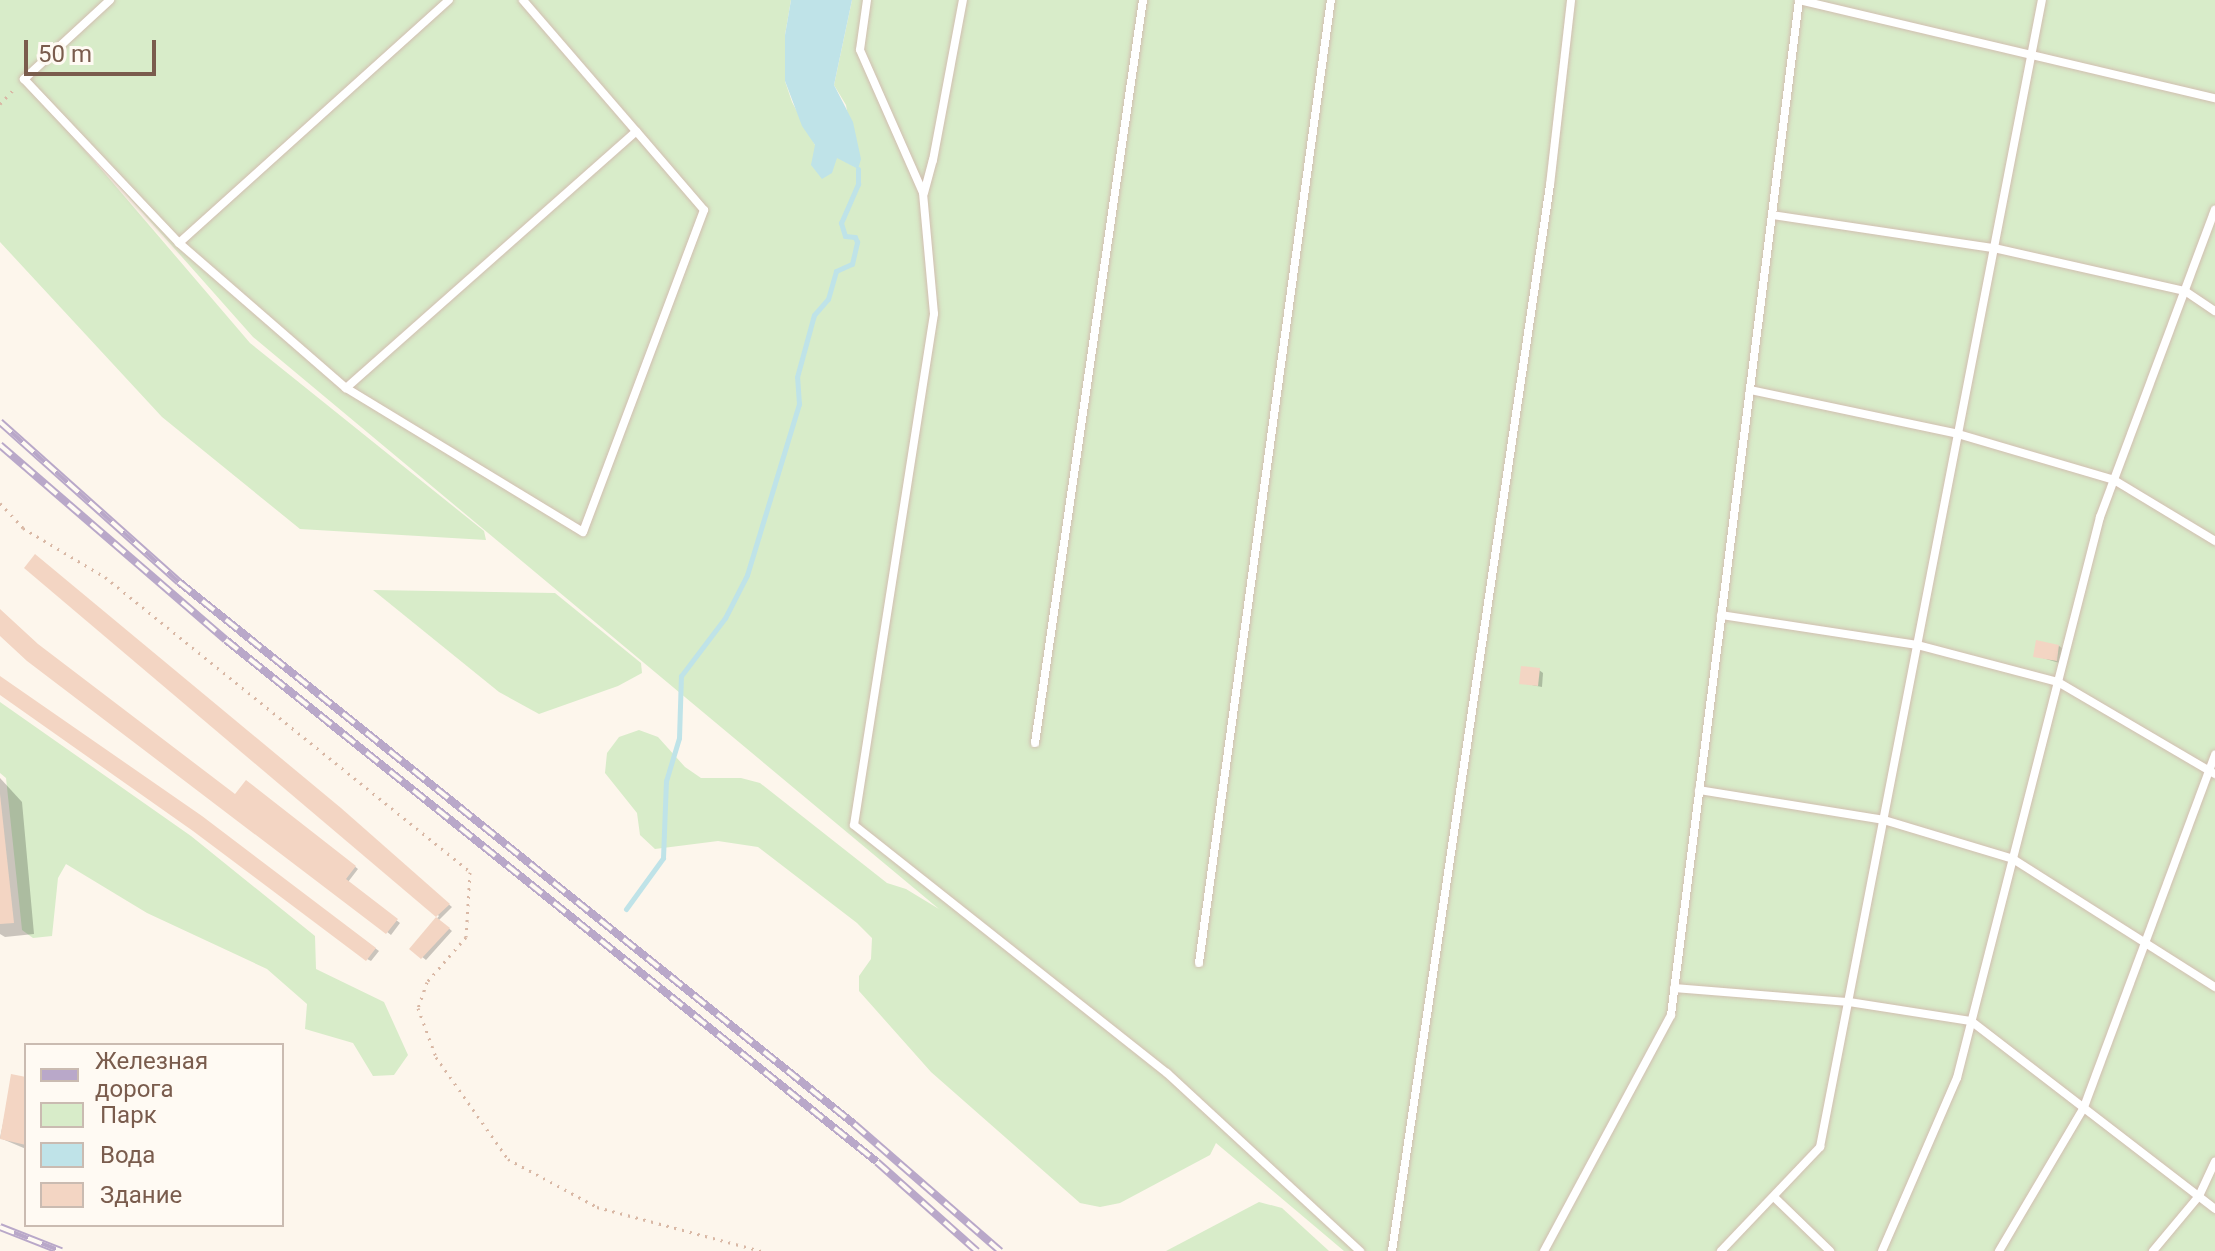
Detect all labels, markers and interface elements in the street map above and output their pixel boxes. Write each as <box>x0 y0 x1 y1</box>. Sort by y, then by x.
scale bar <box>28 24 160 74</box>
text: 50 m <box>38 40 92 68</box>
legend <box>24 1043 284 1227</box>
text: Железная дорога <box>95 1047 208 1103</box>
text: Парк <box>100 1101 157 1129</box>
text: Вода <box>100 1141 155 1169</box>
text: Здание <box>100 1181 182 1209</box>

